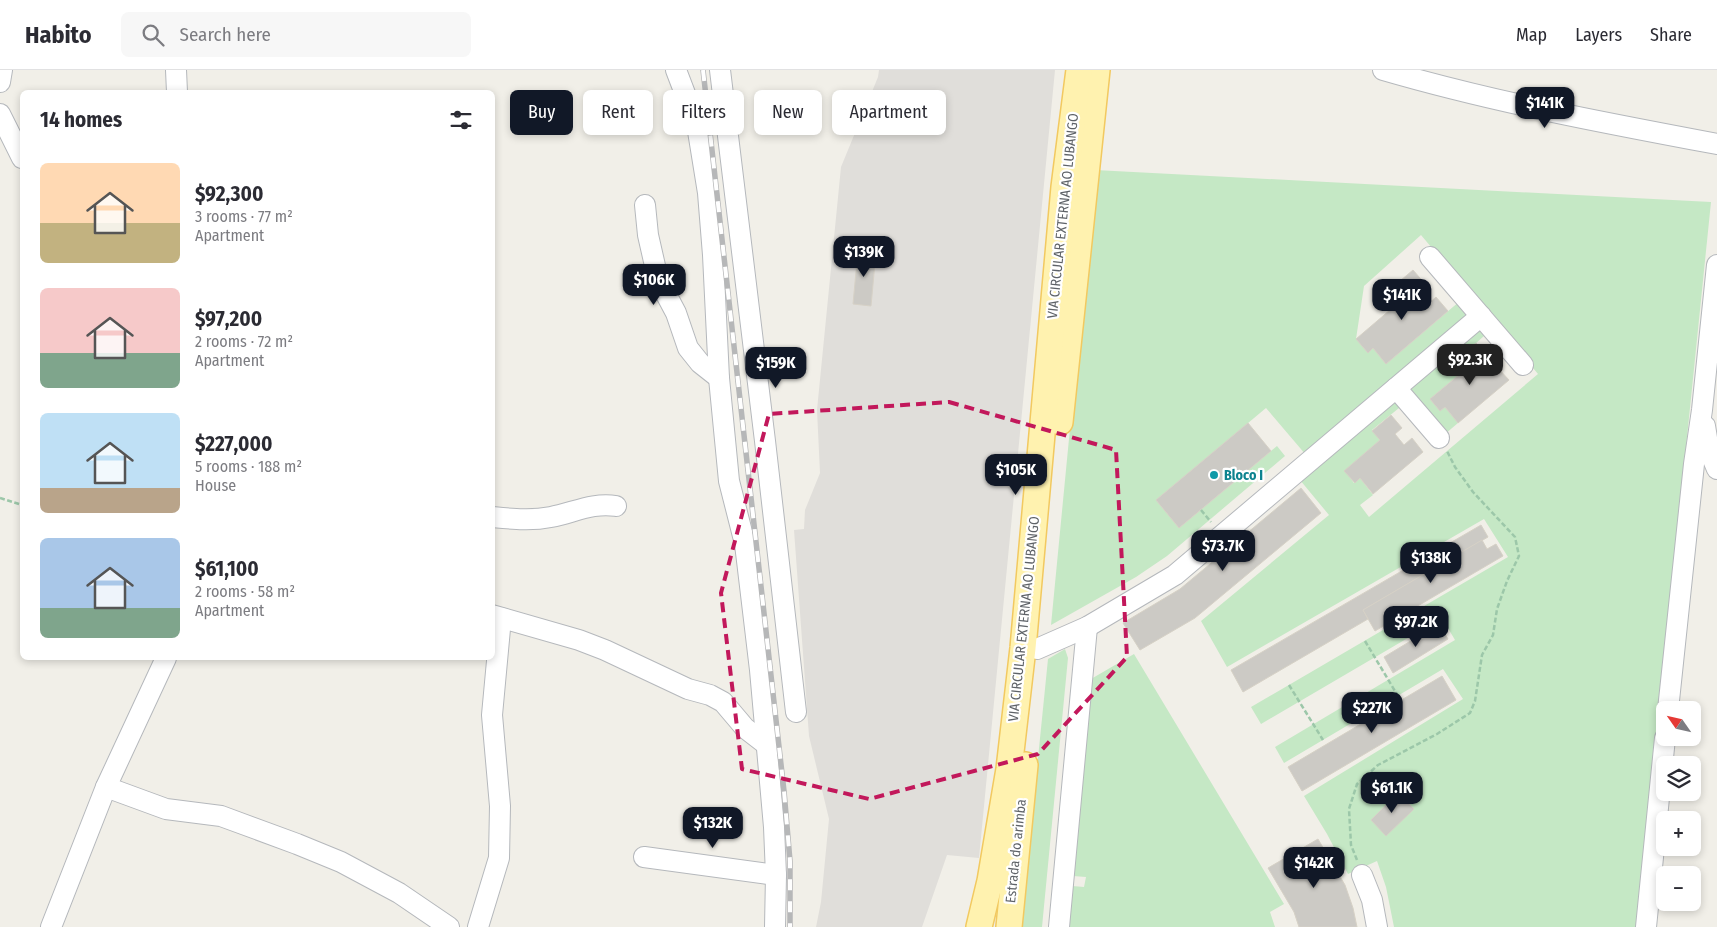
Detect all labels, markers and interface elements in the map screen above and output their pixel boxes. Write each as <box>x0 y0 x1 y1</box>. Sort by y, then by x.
search box <box>121 12 471 57</box>
text: Habito <box>25 21 91 49</box>
icon: search <box>139 21 167 49</box>
text: Search here <box>179 23 271 46</box>
text: Map <box>1516 24 1547 46</box>
text: Layers <box>1575 24 1622 46</box>
text: Share <box>1650 24 1692 46</box>
pin: $141K <box>1510 87 1580 129</box>
chip: Buy <box>510 90 573 135</box>
chip: Rent <box>583 90 653 135</box>
chip: Filters <box>663 90 744 135</box>
chip: New <box>754 90 822 135</box>
chip: Apartment <box>832 90 946 135</box>
text: $141K <box>1526 93 1564 112</box>
icon: filters <box>447 106 475 134</box>
text: 14 homes <box>40 107 122 133</box>
street label: VIA CIRCULAR EXTERNA AO LUBANGO <box>1044 112 1082 320</box>
text: $92,300 <box>195 181 263 207</box>
icon: home <box>80 183 140 243</box>
text: 3 rooms · 77 m² <box>195 207 293 226</box>
text: Apartment <box>195 226 264 245</box>
pin: $139K <box>829 236 899 278</box>
text: $139K <box>844 242 884 261</box>
pin: $106K <box>619 264 689 306</box>
text: $106K <box>634 270 674 289</box>
pin: $141K <box>1367 278 1437 321</box>
text: $141K <box>1383 285 1421 304</box>
text: $97,200 <box>195 306 262 332</box>
icon: home <box>80 308 140 368</box>
text: 2 rooms · 72 m² <box>195 332 293 351</box>
pin: $92.3K <box>1429 344 1511 386</box>
pin: $159K <box>741 346 811 389</box>
text: $92.3K <box>1448 350 1492 369</box>
text: Apartment <box>195 351 264 370</box>
text: $159K <box>756 353 796 372</box>
text: $227,000 <box>195 431 272 457</box>
icon: home <box>80 433 140 493</box>
pin: $105K <box>981 454 1051 496</box>
text: 5 rooms · 188 m² <box>195 457 302 476</box>
text: $105K <box>996 460 1036 479</box>
place label: Bloco I <box>1224 467 1263 484</box>
marker: Bloco I <box>1208 469 1220 481</box>
text: House <box>195 476 236 495</box>
street label: VIA CIRCULAR EXTERNA AO LUBANGO <box>1005 515 1043 723</box>
pin: $73.7K <box>1182 530 1264 572</box>
text: $73.7K <box>1202 536 1244 555</box>
pin: $138K <box>1396 542 1466 584</box>
text: $138K <box>1411 548 1451 567</box>
text: $61,100 <box>195 556 259 582</box>
icon: home <box>80 558 140 618</box>
text: 2 rooms · 58 m² <box>195 582 295 601</box>
text: Apartment <box>195 601 264 620</box>
pin: $97.2K <box>1375 606 1457 648</box>
text: $97.2K <box>1394 612 1438 631</box>
pin: $227K <box>1337 692 1407 734</box>
text: $227K <box>1353 698 1391 717</box>
north arrow <box>1656 701 1701 746</box>
map controls <box>1656 701 1701 911</box>
button: layers <box>1656 756 1701 801</box>
pin: $61.1K <box>1351 772 1433 814</box>
text: $61.1K <box>1372 778 1412 797</box>
street label: Estrada do arimba <box>1002 798 1030 904</box>
pin: $132K <box>678 806 748 849</box>
button: + <box>1656 811 1701 856</box>
text: $132K <box>694 813 732 832</box>
pin: $142K <box>1279 846 1349 889</box>
text: $142K <box>1295 853 1333 872</box>
button: − <box>1656 866 1701 911</box>

